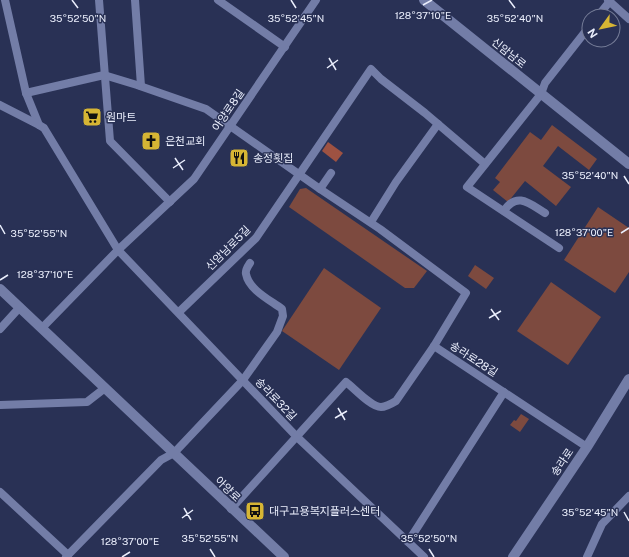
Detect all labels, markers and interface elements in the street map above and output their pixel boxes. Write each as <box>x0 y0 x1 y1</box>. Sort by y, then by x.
north arrow <box>581 8 621 48</box>
text: 128°37'10"E <box>395 9 451 21</box>
text: 35°52'50"N <box>50 12 106 24</box>
text: 35°52'45"N <box>268 12 324 24</box>
text: 35°52'40"N <box>487 12 543 24</box>
text: N <box>585 27 600 40</box>
street label: 신암남로 <box>489 36 529 70</box>
street label: 아양로8길 <box>210 87 246 133</box>
supermarket icon: 원마트 <box>81 106 103 128</box>
place label: 원마트 <box>106 111 136 123</box>
church icon: 은천교회 <box>140 130 162 152</box>
place label: 은천교회 <box>165 135 205 147</box>
restaurant icon: 송정횟집 <box>228 147 250 169</box>
place label: 송정횟집 <box>253 152 293 164</box>
text: 35°52'40"N <box>562 169 618 181</box>
street label: 신암남로5길 <box>203 223 253 273</box>
text: 128°37'00"E <box>555 226 613 238</box>
text: 35°52'55"N <box>11 227 67 239</box>
text: 128°37'10"E <box>17 268 73 280</box>
street label: 송라로28길 <box>448 339 500 379</box>
street label: 송라로32길 <box>253 375 299 423</box>
street label: 송라로 <box>549 446 575 478</box>
street label: 아양로 <box>213 474 243 504</box>
bus stop icon: 대구고용복지플러스센터 <box>244 500 266 522</box>
place label: 대구고용복지플러스센터 <box>269 505 380 517</box>
text: 35°52'45"N <box>562 506 618 518</box>
text: 35°52'55"N <box>182 532 238 544</box>
text: 35°52'50"N <box>401 532 457 544</box>
text: 128°37'00"E <box>101 535 159 547</box>

